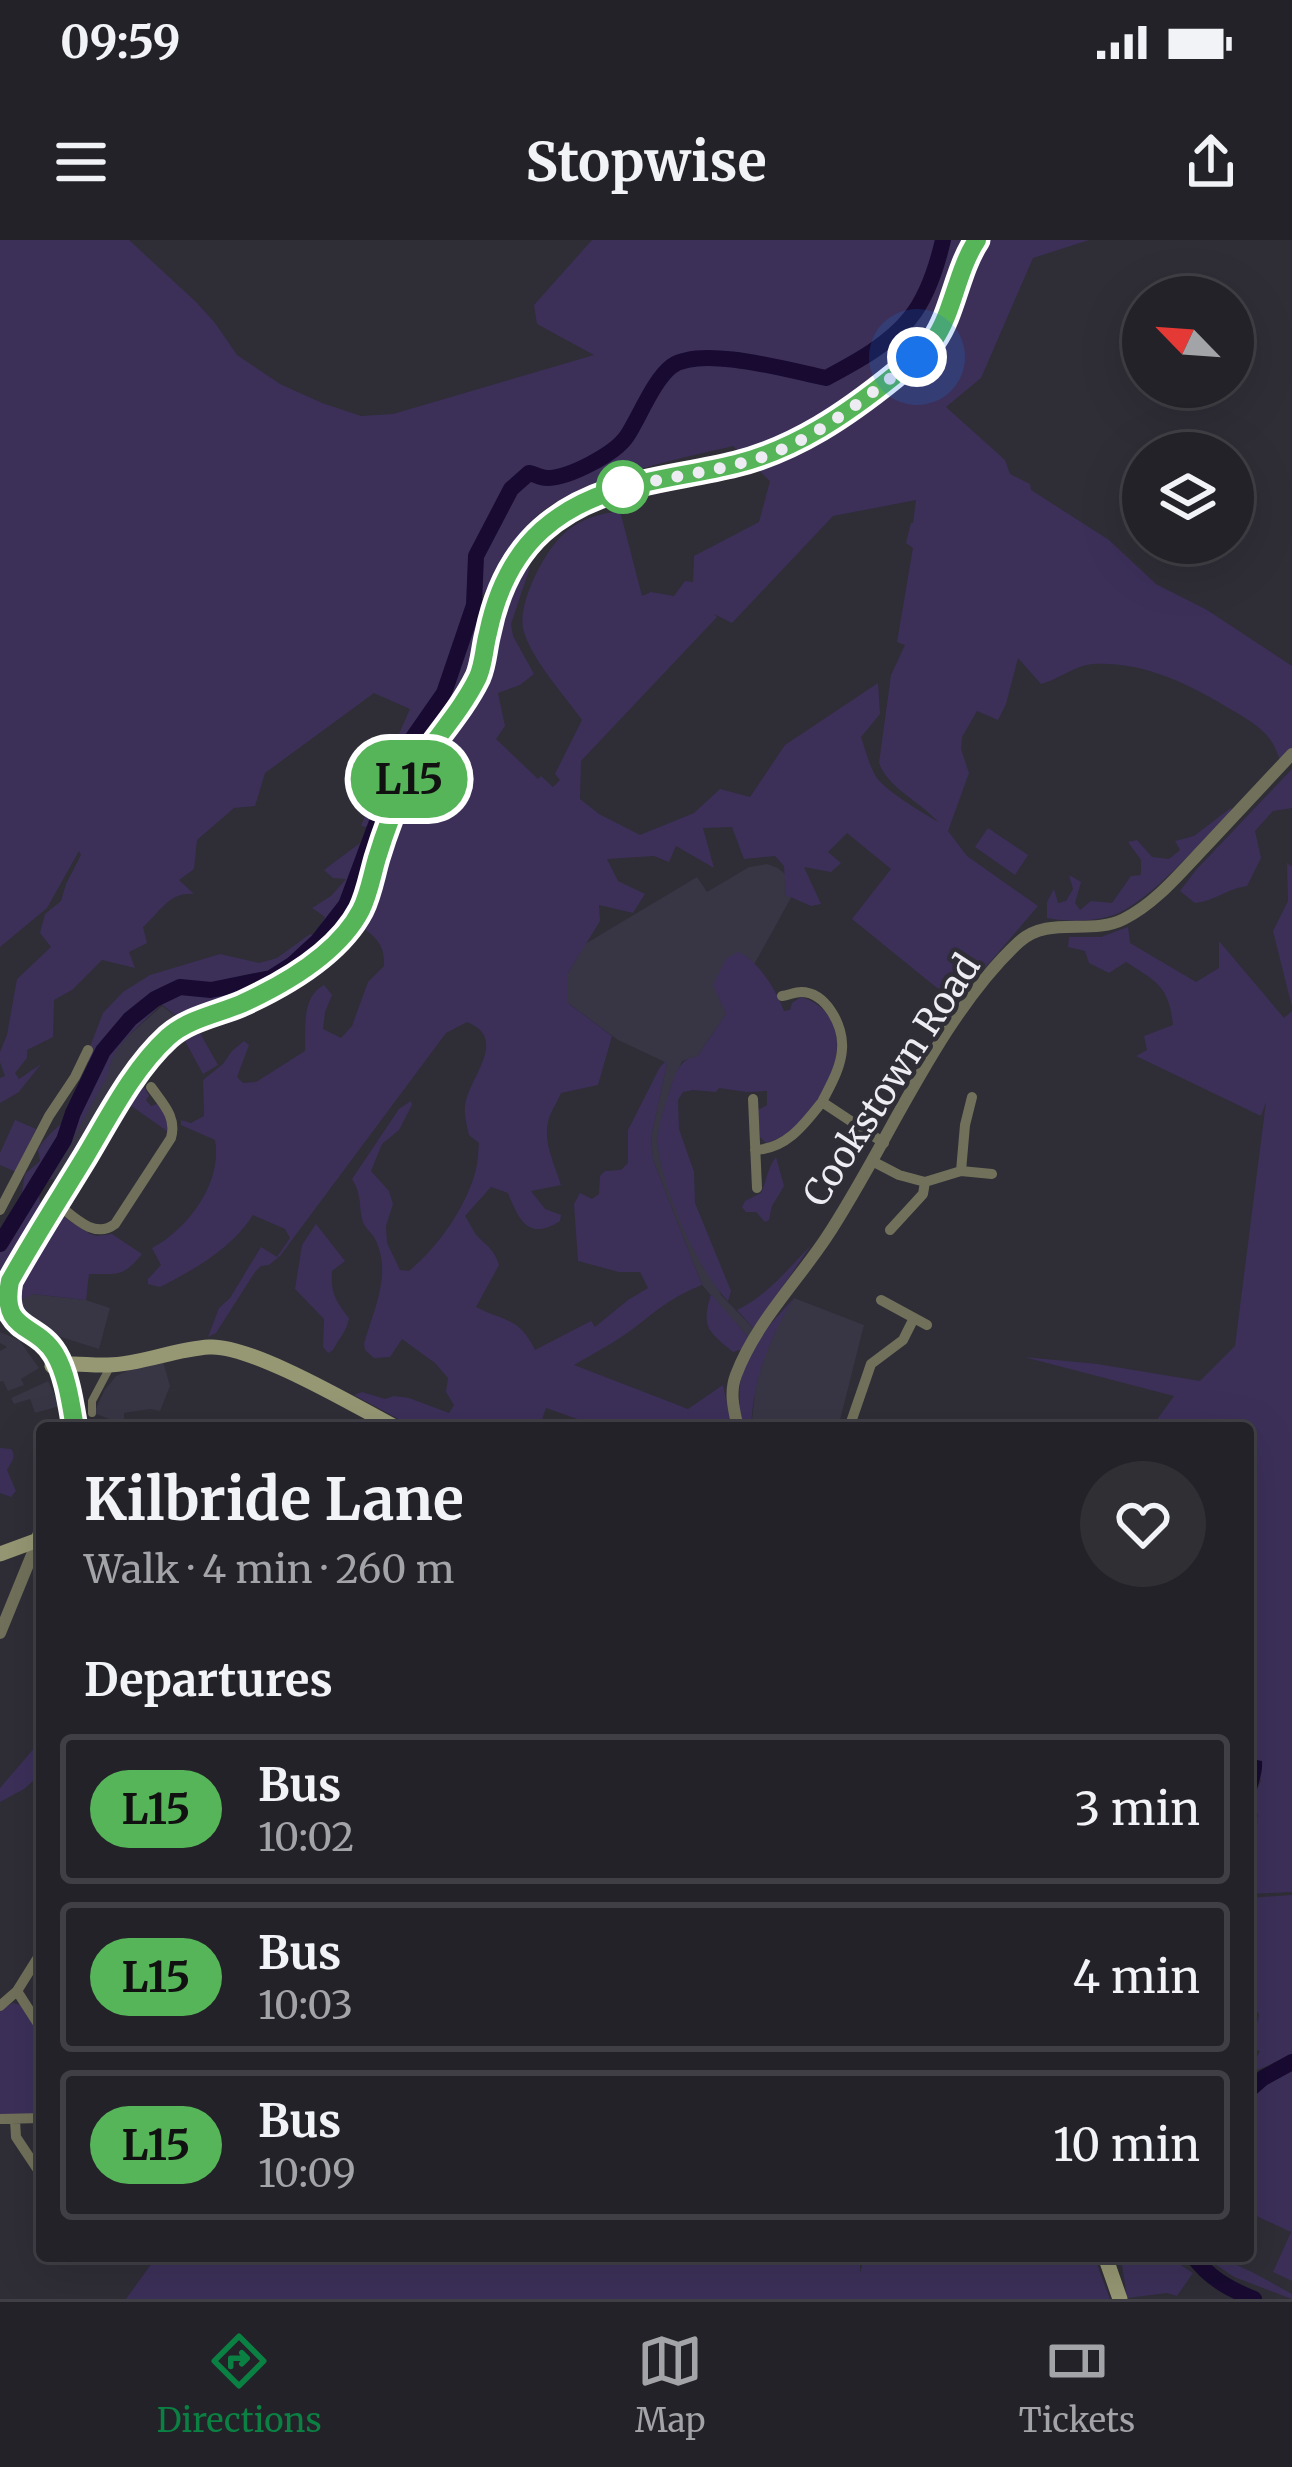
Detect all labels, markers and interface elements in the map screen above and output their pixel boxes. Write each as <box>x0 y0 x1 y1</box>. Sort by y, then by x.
text: 09:59 <box>60 14 181 70</box>
text: Stopwise <box>525 128 767 196</box>
icon: menu <box>48 129 114 195</box>
icon: share <box>1178 129 1244 195</box>
north arrow <box>1122 276 1254 408</box>
map controls <box>1122 276 1254 564</box>
your location <box>887 327 947 387</box>
button: layers <box>1122 432 1254 564</box>
unlabelled marker <box>598 462 648 512</box>
line badge: L15 <box>340 740 478 818</box>
text: L15 <box>375 753 443 805</box>
street label: Cookstown Road <box>793 946 990 1215</box>
button: heart <box>1080 1461 1206 1587</box>
text: Kilbride Lane <box>84 1464 464 1536</box>
text: Walk · 4 min · 260 m <box>84 1545 454 1594</box>
text: Departures <box>84 1652 333 1708</box>
text: Bus <box>258 1757 341 1813</box>
text: 3 min <box>1075 1781 1200 1837</box>
text: L15 <box>122 1783 190 1835</box>
text: 10:02 <box>258 1813 354 1862</box>
text: Bus <box>258 1925 341 1981</box>
text: 4 min <box>1073 1949 1200 2005</box>
text: L15 <box>122 1951 190 2003</box>
text: 10:03 <box>258 1981 353 2030</box>
text: Bus <box>258 2093 341 2149</box>
text: 10 min <box>1053 2117 1200 2173</box>
text: L15 <box>122 2119 190 2171</box>
text: 10:09 <box>258 2149 356 2198</box>
tab: Directions <box>157 2328 322 2441</box>
tab: Map <box>635 2328 705 2441</box>
tab: Tickets <box>1019 2328 1135 2441</box>

